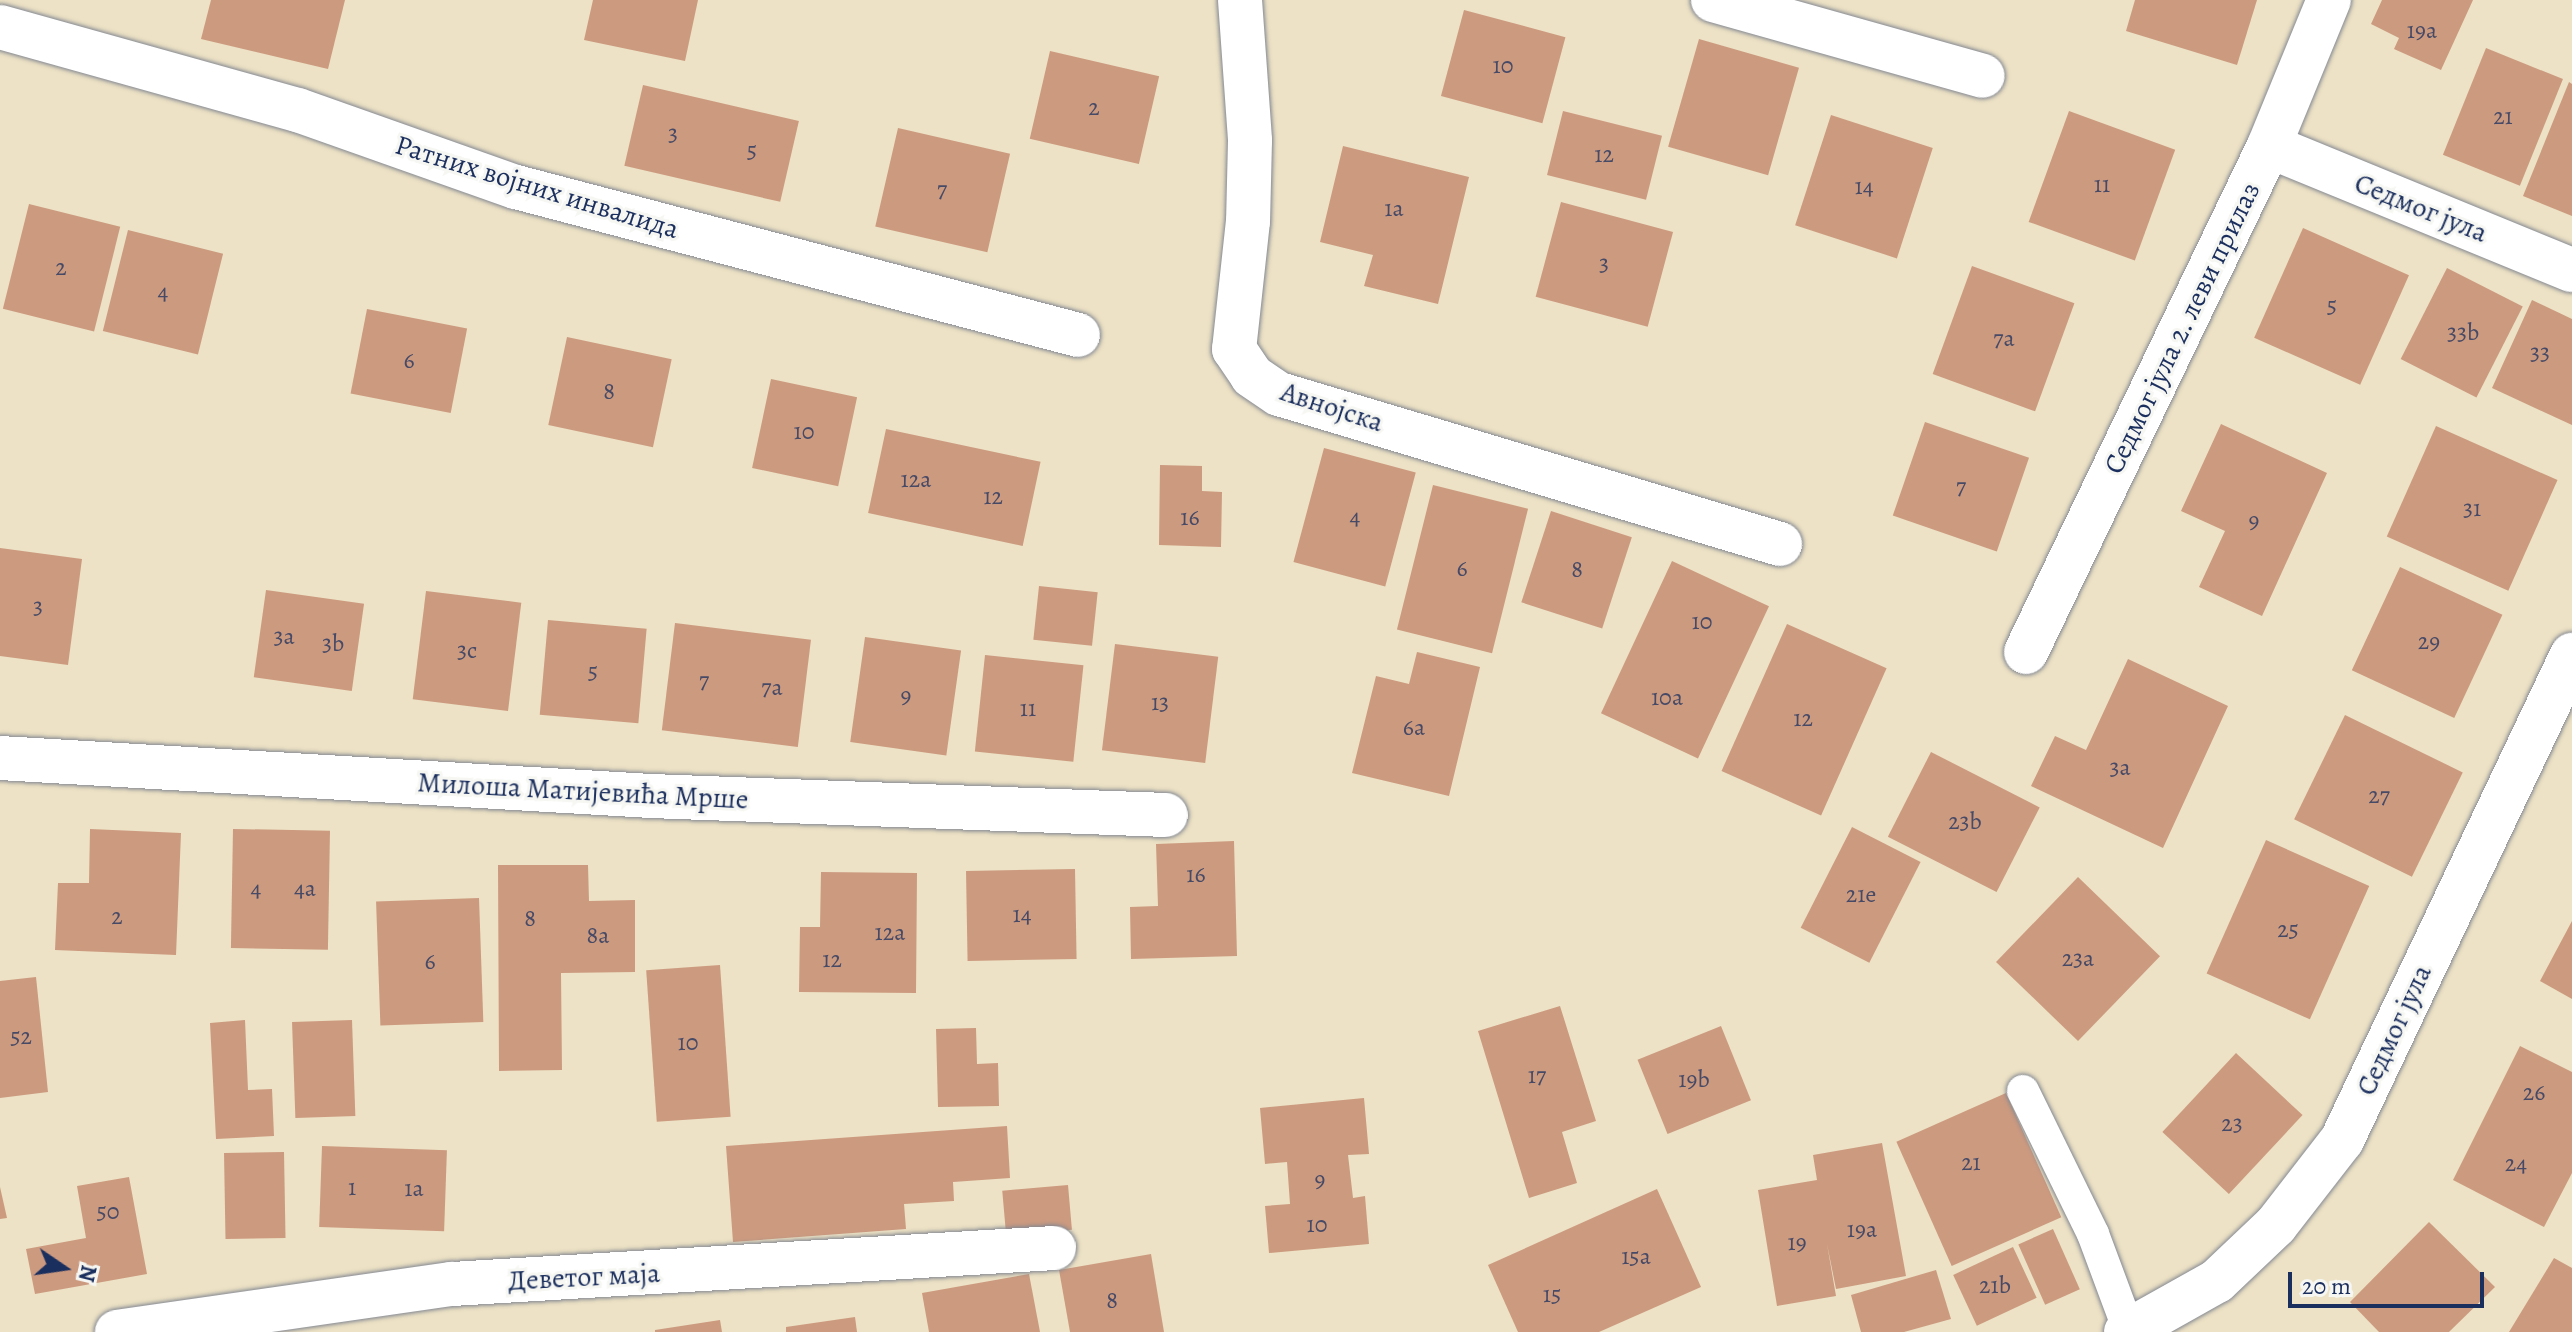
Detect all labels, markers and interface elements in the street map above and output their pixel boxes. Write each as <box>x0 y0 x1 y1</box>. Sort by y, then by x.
house number: 19a <box>2407 17 2437 45</box>
house number: 10 <box>1493 52 1513 80</box>
house number: 2 <box>1088 94 1100 122</box>
house number: 21 <box>2493 103 2513 131</box>
house number: 3 <box>668 120 678 148</box>
street label: Ратних војних инвалида <box>391 128 683 246</box>
house number: 5 <box>747 137 757 165</box>
house number: 12 <box>1594 141 1614 169</box>
street label: Седмог јула <box>2350 166 2492 250</box>
house number: 11 <box>2094 171 2110 199</box>
house number: 14 <box>1854 173 1874 201</box>
house number: 7 <box>937 176 947 204</box>
street label: Седмог јула 2. леви прилаз <box>2097 176 2267 480</box>
house number: 1a <box>1384 195 1404 223</box>
house number: 3 <box>1599 250 1609 278</box>
house number: 2 <box>55 254 67 282</box>
house number: 4 <box>158 278 168 306</box>
house number: 5 <box>2327 292 2337 320</box>
house number: 33b <box>2447 319 2479 347</box>
house number: 7a <box>1993 325 2015 353</box>
house number: 33 <box>2530 339 2550 367</box>
house number: 6 <box>403 347 415 375</box>
street label: Авнојска <box>1277 375 1387 439</box>
house number: 8 <box>603 378 615 406</box>
house number: 10 <box>794 418 814 446</box>
house number: 12a <box>901 466 931 494</box>
house number: 7 <box>1956 473 1966 501</box>
house number: 12 <box>983 483 1003 511</box>
house number: 31 <box>2463 495 2481 523</box>
house number: 4 <box>1350 503 1360 531</box>
house number: 16 <box>1180 504 1200 532</box>
house number: 9 <box>2249 507 2259 535</box>
house number: 6 <box>1456 555 1468 583</box>
house number: 8 <box>1571 556 1583 584</box>
house number: 3 <box>33 593 43 621</box>
house number: 10 <box>1692 608 1712 636</box>
house number: 3a <box>273 623 295 651</box>
house number: 29 <box>2418 628 2440 656</box>
house number: 3b <box>322 630 344 658</box>
house number: 3c <box>457 637 477 665</box>
house number: 5 <box>588 658 598 686</box>
house number: 7 <box>699 667 709 695</box>
house number: 7a <box>761 674 783 702</box>
house number: 9 <box>901 682 911 710</box>
house number: 10a <box>1651 684 1683 712</box>
house number: 13 <box>1151 689 1169 717</box>
house number: 11 <box>1020 695 1036 723</box>
house number: 12 <box>1793 705 1813 733</box>
house number: 6a <box>1403 714 1425 742</box>
house number: 3a <box>2109 754 2131 782</box>
street label: Милоша Матијевића Мрше <box>417 766 749 816</box>
house number: 27 <box>2368 782 2390 810</box>
house number: 23b <box>1948 808 1982 836</box>
house number: 16 <box>1186 861 1206 889</box>
house number: 4 <box>251 875 261 903</box>
house number: 4a <box>294 875 316 903</box>
house number: 21e <box>1846 881 1876 909</box>
house number: 14 <box>1012 901 1032 929</box>
house number: 2 <box>111 903 123 931</box>
house number: 8 <box>524 905 536 933</box>
house number: 25 <box>2277 916 2299 944</box>
house number: 12a <box>875 919 905 947</box>
house number: 8a <box>587 922 609 950</box>
house number: 23a <box>2062 945 2094 973</box>
house number: 12 <box>822 946 842 974</box>
house number: 6 <box>424 948 436 976</box>
street label: Седмог јула <box>2349 959 2439 1101</box>
house number: 52 <box>10 1023 32 1051</box>
house number: 10 <box>678 1029 698 1057</box>
house number: 17 <box>1528 1062 1546 1090</box>
house number: 19b <box>1678 1066 1710 1094</box>
house number: 26 <box>2523 1079 2545 1107</box>
house number: 23 <box>2221 1110 2243 1138</box>
house number: 21 <box>1961 1149 1981 1177</box>
house number: 24 <box>2505 1150 2527 1178</box>
house number: 9 <box>1315 1166 1325 1194</box>
house number: 1 <box>348 1174 356 1202</box>
house number: 1a <box>404 1175 424 1203</box>
house number: 50 <box>96 1198 120 1226</box>
house number: 10 <box>1307 1211 1327 1239</box>
house number: 19a <box>1847 1216 1877 1244</box>
north arrow <box>24 1228 104 1308</box>
house number: 19 <box>1787 1229 1807 1257</box>
house number: 15a <box>1621 1243 1651 1271</box>
street label: Деветог маја <box>507 1256 661 1298</box>
scale bar <box>2292 1256 2488 1306</box>
text: N <box>71 1262 104 1285</box>
text: 20 m <box>2302 1270 2351 1302</box>
house number: 21b <box>1979 1272 2011 1300</box>
house number: 15 <box>1543 1281 1561 1309</box>
house number: 8 <box>1106 1287 1118 1315</box>

